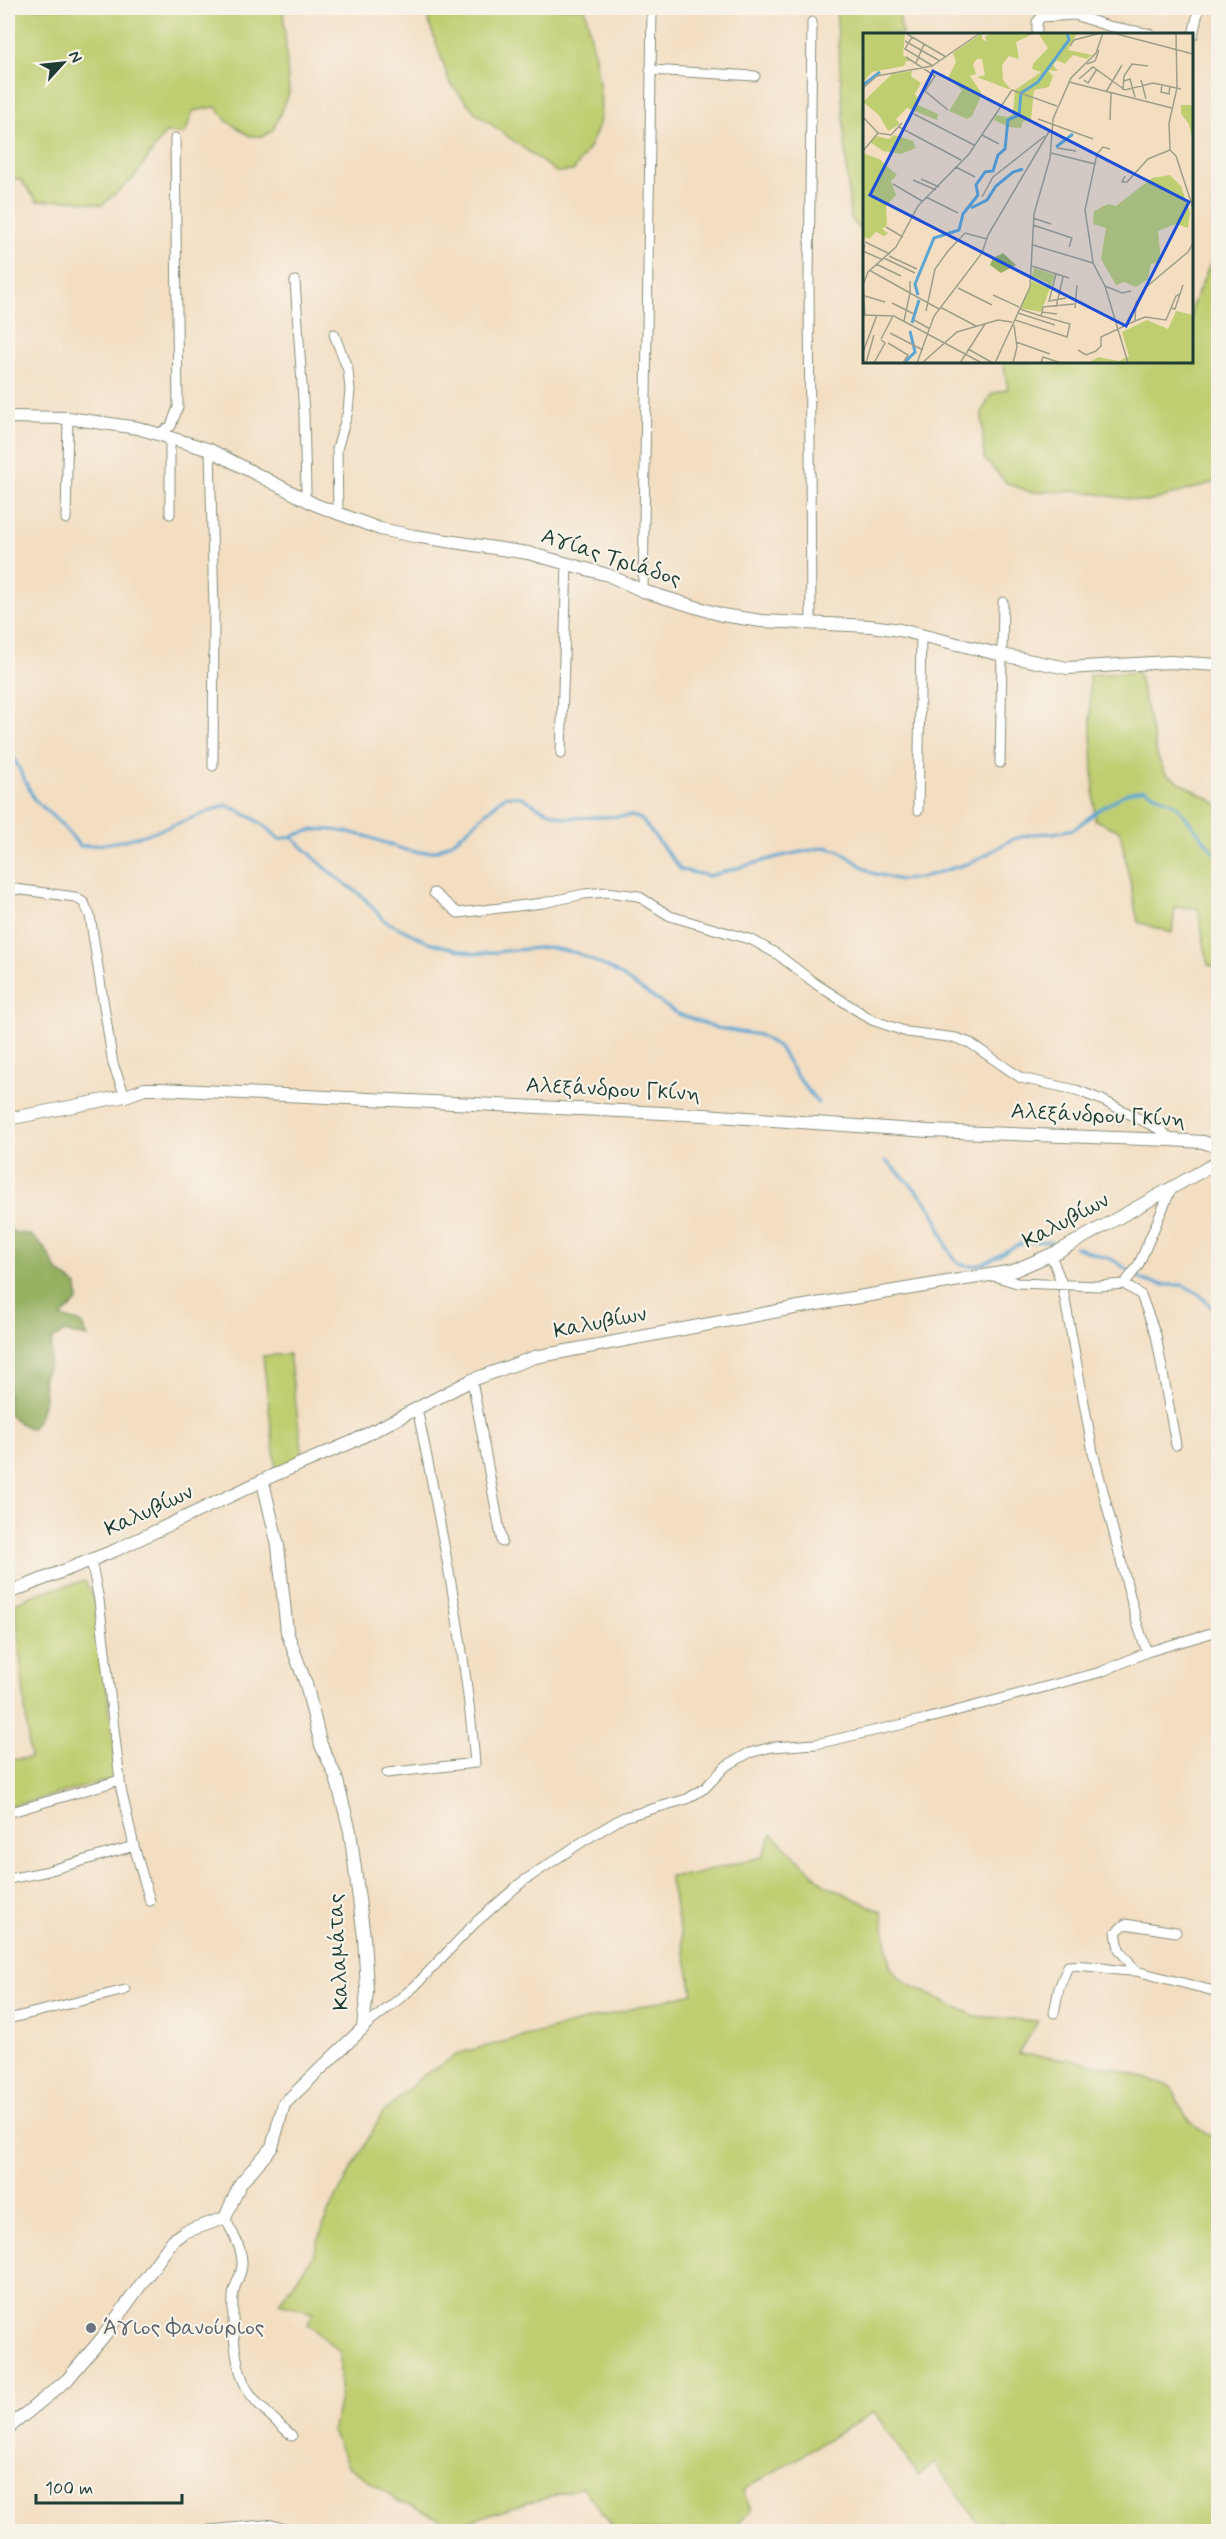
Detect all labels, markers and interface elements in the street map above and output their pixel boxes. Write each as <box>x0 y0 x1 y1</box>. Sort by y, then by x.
north arrow <box>33 33 93 93</box>
inset map <box>863 33 1193 363</box>
text: N <box>63 47 87 66</box>
street label: Αγίας Τριάδος <box>537 522 685 594</box>
street label: Αλεξάνδρου Γκίνη <box>525 1071 701 1109</box>
street label: Αλεξάνδρου Γκίνη <box>1010 1097 1186 1135</box>
street label: Καλυβίων <box>1018 1186 1114 1255</box>
street label: Καλυβίων <box>551 1300 649 1346</box>
street label: Καλυβίων <box>100 1478 198 1544</box>
street label: Καλαμάτας <box>322 1893 356 2011</box>
place label: Άγιος Φανούριος <box>103 2314 264 2342</box>
marker: Άγιος Φανούριος <box>84 2321 98 2335</box>
scale bar <box>36 2467 182 2505</box>
text: 100 m <box>45 2477 93 2501</box>

